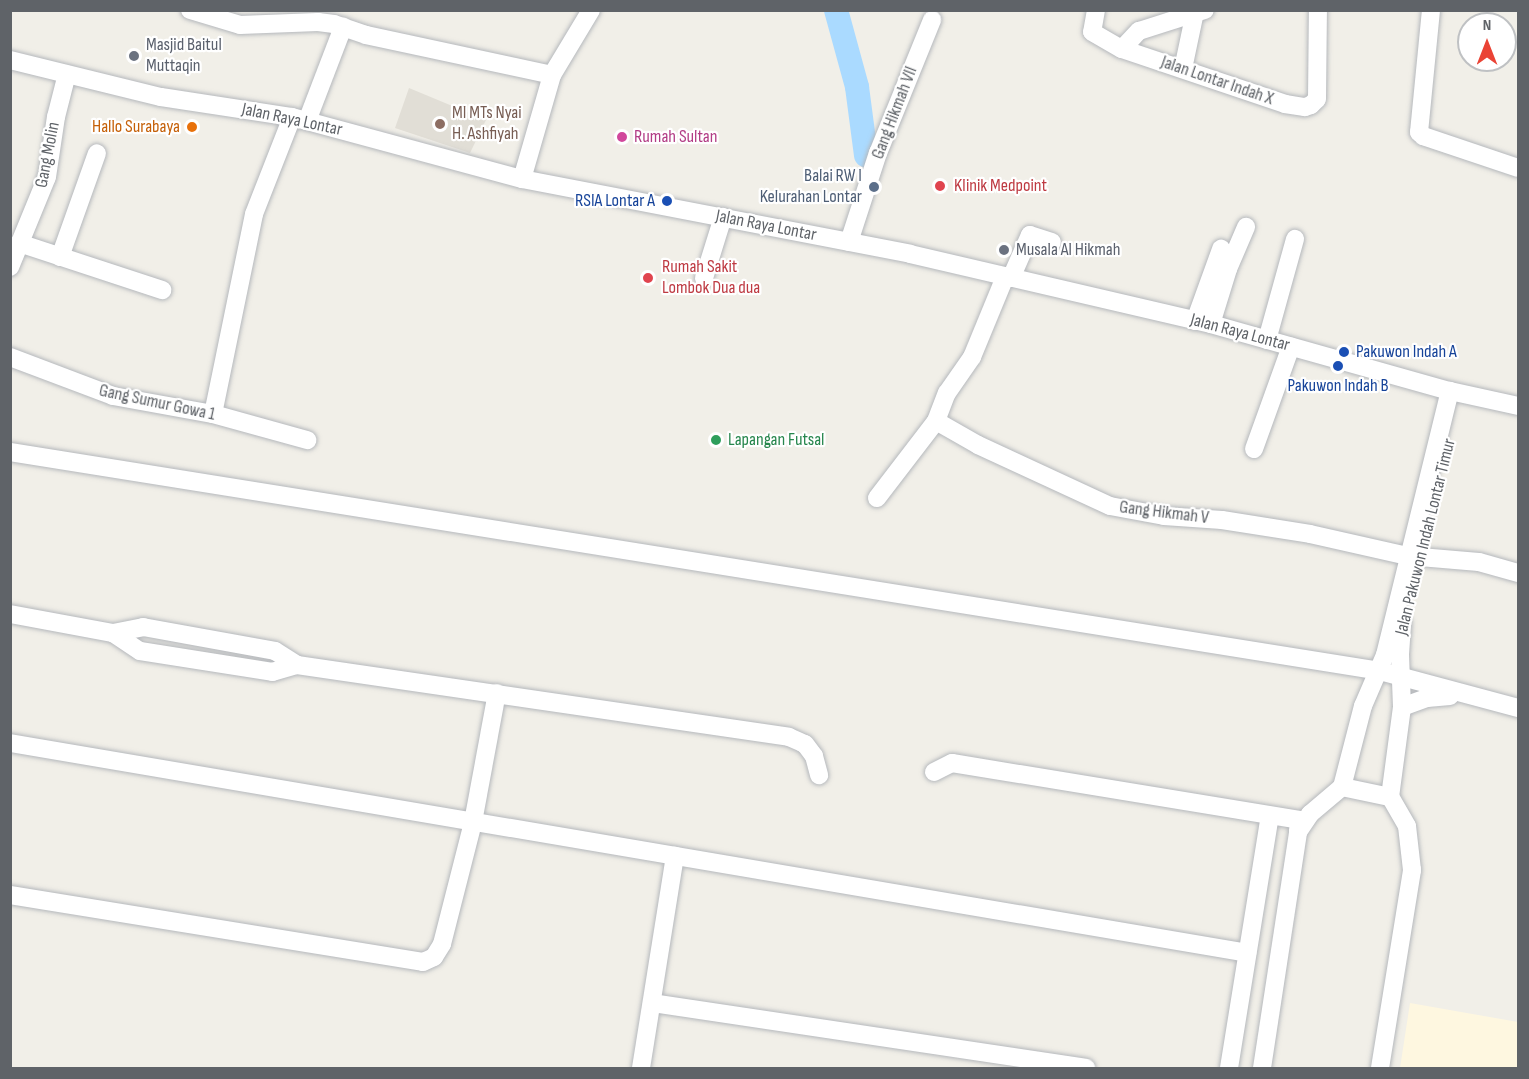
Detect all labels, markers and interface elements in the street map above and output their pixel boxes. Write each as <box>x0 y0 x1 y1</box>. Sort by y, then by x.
north arrow <box>1457 12 1517 72</box>
text: N <box>1483 16 1491 35</box>
place label: Masjid Baitul Muttaqin <box>146 35 222 78</box>
marker: Masjid Baitul Muttaqin <box>127 49 141 63</box>
street label: Jalan Lontar Indah X <box>1158 52 1276 110</box>
street label: Gang Hikmah VII <box>867 64 923 162</box>
street label: Jalan Raya Lontar <box>240 99 344 141</box>
place label: MI MTs Nyai H. Ashfiyah <box>452 103 522 146</box>
place label: Hallo Surabaya <box>92 116 180 138</box>
marker: MI MTs Nyai H. Ashfiyah <box>433 117 447 131</box>
street label: Gang Molin <box>31 120 65 190</box>
marker: Hallo Surabaya <box>185 120 199 134</box>
place label: Rumah Sultan <box>634 126 718 148</box>
marker: Rumah Sultan <box>615 130 629 144</box>
place label: Balai RW I Kelurahan Lontar <box>760 166 862 208</box>
place label: Klinik Medpoint <box>954 175 1047 197</box>
marker: Klinik Medpoint <box>931 177 949 195</box>
marker: Balai RW I Kelurahan Lontar <box>867 180 881 194</box>
place label: RSIA Lontar A <box>575 190 655 212</box>
marker: RSIA Lontar A <box>660 194 674 208</box>
street label: Jalan Raya Lontar <box>714 206 818 246</box>
place label: Musala Al Hikmah <box>1016 239 1120 261</box>
marker: Musala Al Hikmah <box>997 243 1011 257</box>
place label: Rumah Sakit Lombok Dua dua <box>662 257 760 300</box>
marker: Rumah Sakit Lombok Dua dua <box>639 269 657 287</box>
street label: Jalan Raya Lontar <box>1188 309 1292 357</box>
place label: Pakuwon Indah A <box>1356 341 1457 363</box>
marker: Pakuwon Indah A <box>1337 345 1351 359</box>
marker: Pakuwon Indah B <box>1331 359 1345 373</box>
place label: Pakuwon Indah B <box>1287 375 1389 397</box>
street label: Gang Sumur Gowa 1 <box>97 380 217 426</box>
place label: Lapangan Futsal <box>728 429 824 451</box>
marker: Lapangan Futsal <box>709 433 723 447</box>
street label: Jalan Pakuwon Indah Lontar Timur <box>1391 437 1461 637</box>
street label: Gang Hikmah V <box>1118 497 1210 529</box>

